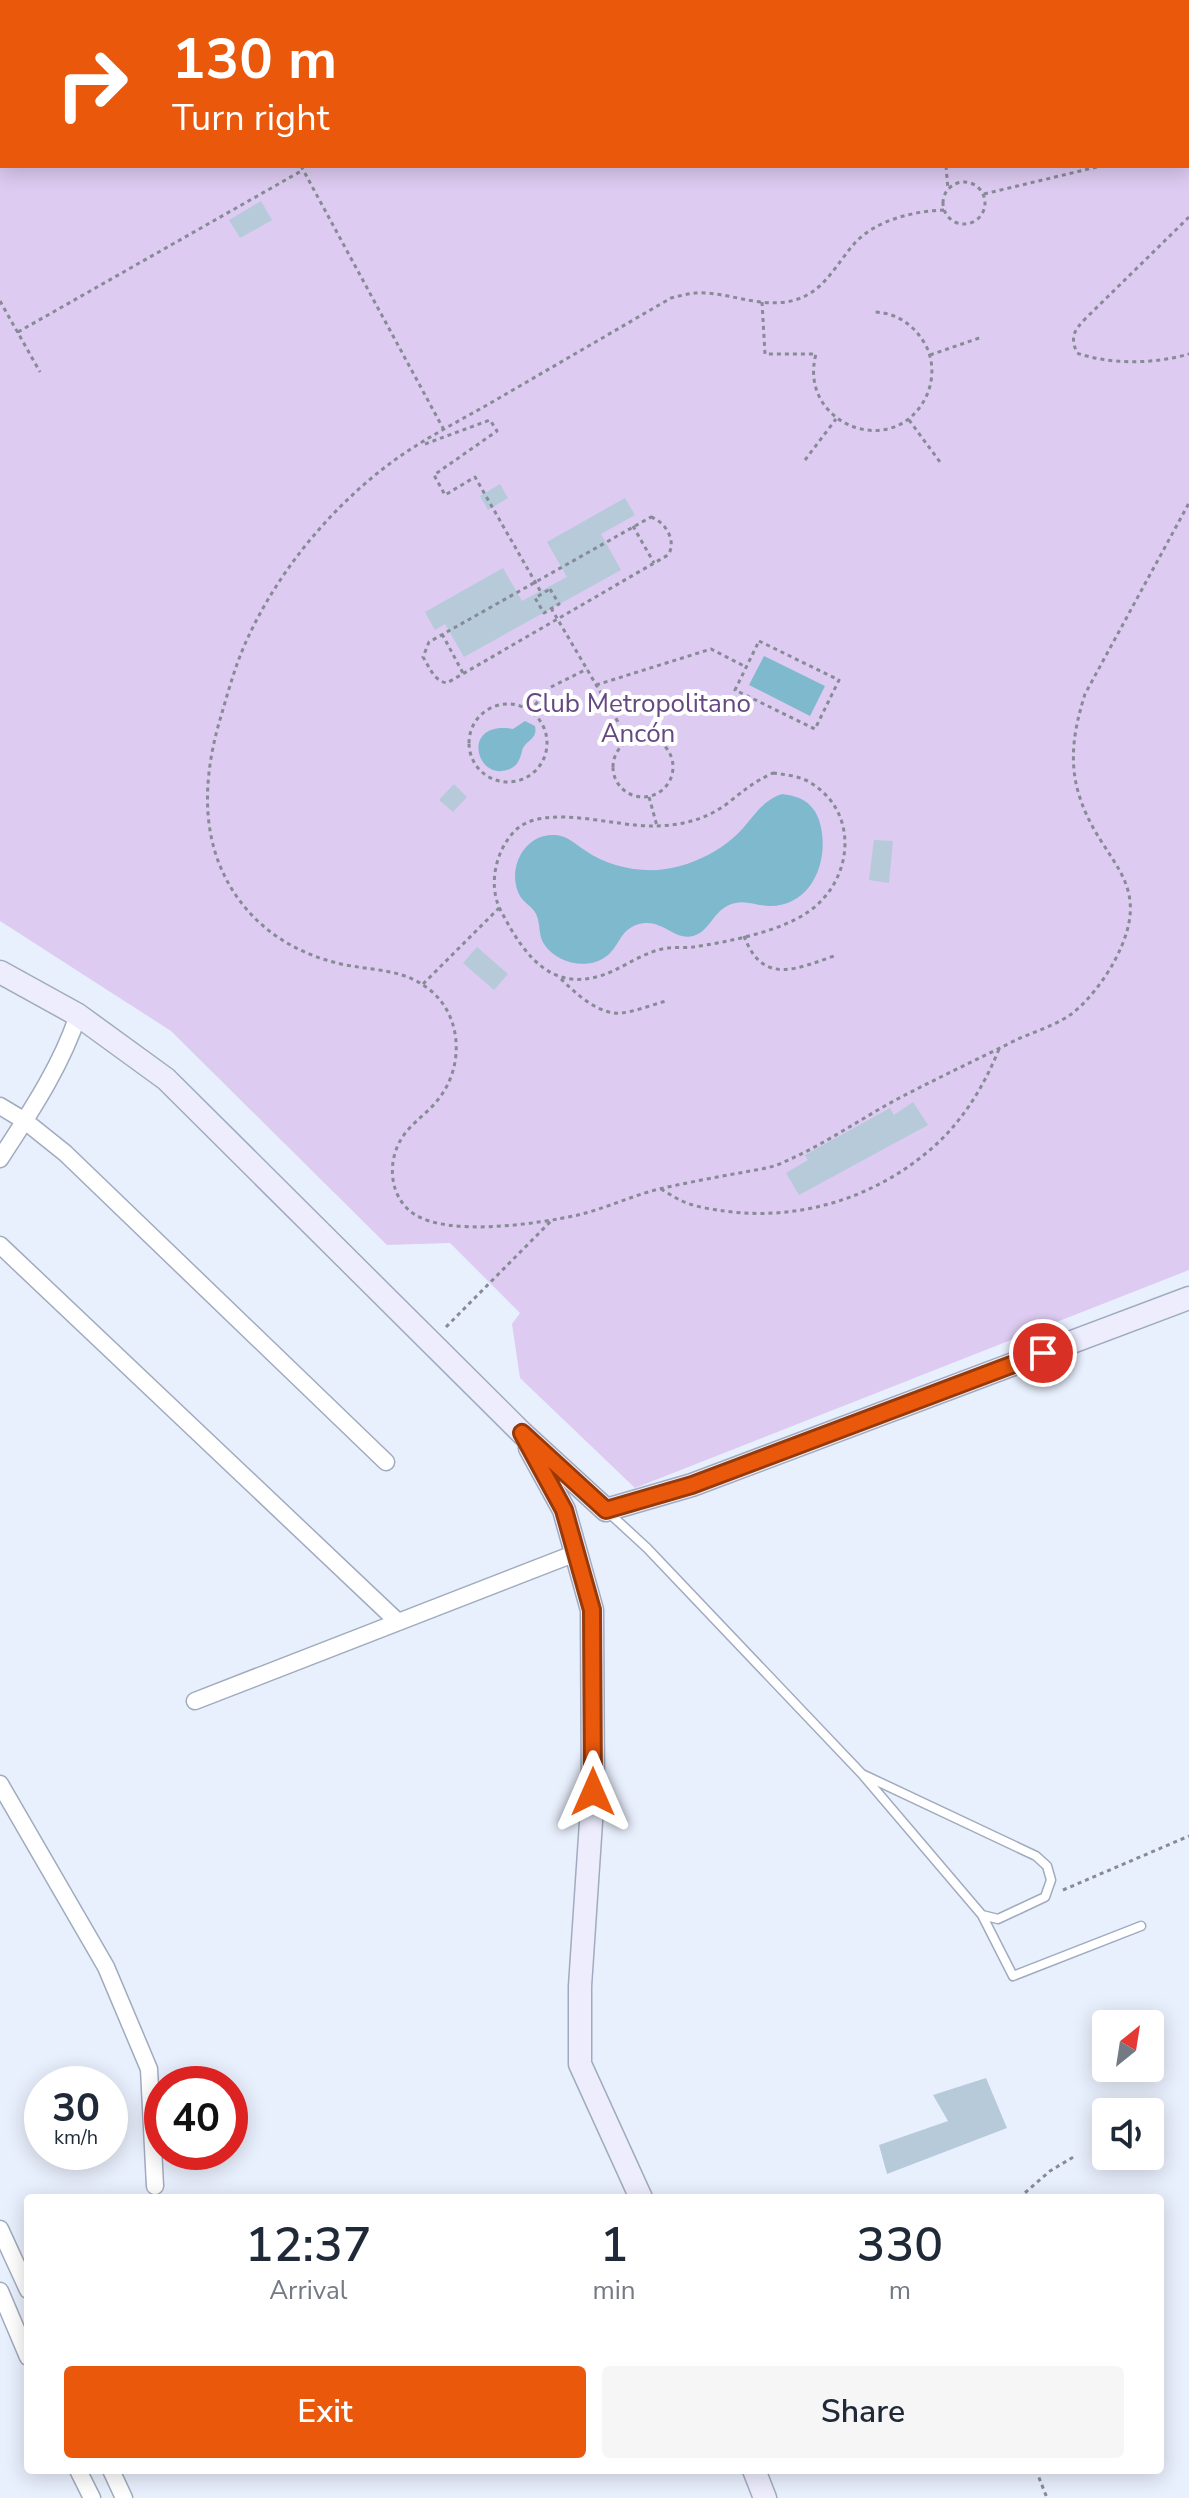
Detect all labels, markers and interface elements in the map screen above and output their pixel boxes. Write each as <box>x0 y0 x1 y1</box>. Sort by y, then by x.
text: 130 m <box>172 21 337 98</box>
icon: right <box>40 32 144 136</box>
text: Turn right <box>172 94 329 143</box>
park label: Club Metropolitano Ancón <box>525 686 751 751</box>
pin <box>1009 1319 1077 1387</box>
icon: arrive <box>1021 1331 1065 1375</box>
position arrow <box>551 1750 635 1834</box>
north arrow <box>1092 2010 1164 2082</box>
map controls <box>1092 2010 1164 2170</box>
speed limit sign: 40 <box>144 2066 248 2170</box>
text: 30 <box>52 2081 100 2135</box>
button: sound <box>1092 2098 1164 2170</box>
text: km/h <box>54 2124 98 2151</box>
text: 12:37 <box>245 2212 372 2278</box>
text: 1 <box>600 2212 628 2278</box>
text: 330 <box>857 2212 943 2278</box>
text: Arrival <box>269 2273 347 2308</box>
text: min <box>593 2273 636 2308</box>
text: m <box>889 2273 911 2308</box>
button: Exit <box>64 2366 586 2458</box>
button: Share <box>602 2366 1124 2458</box>

